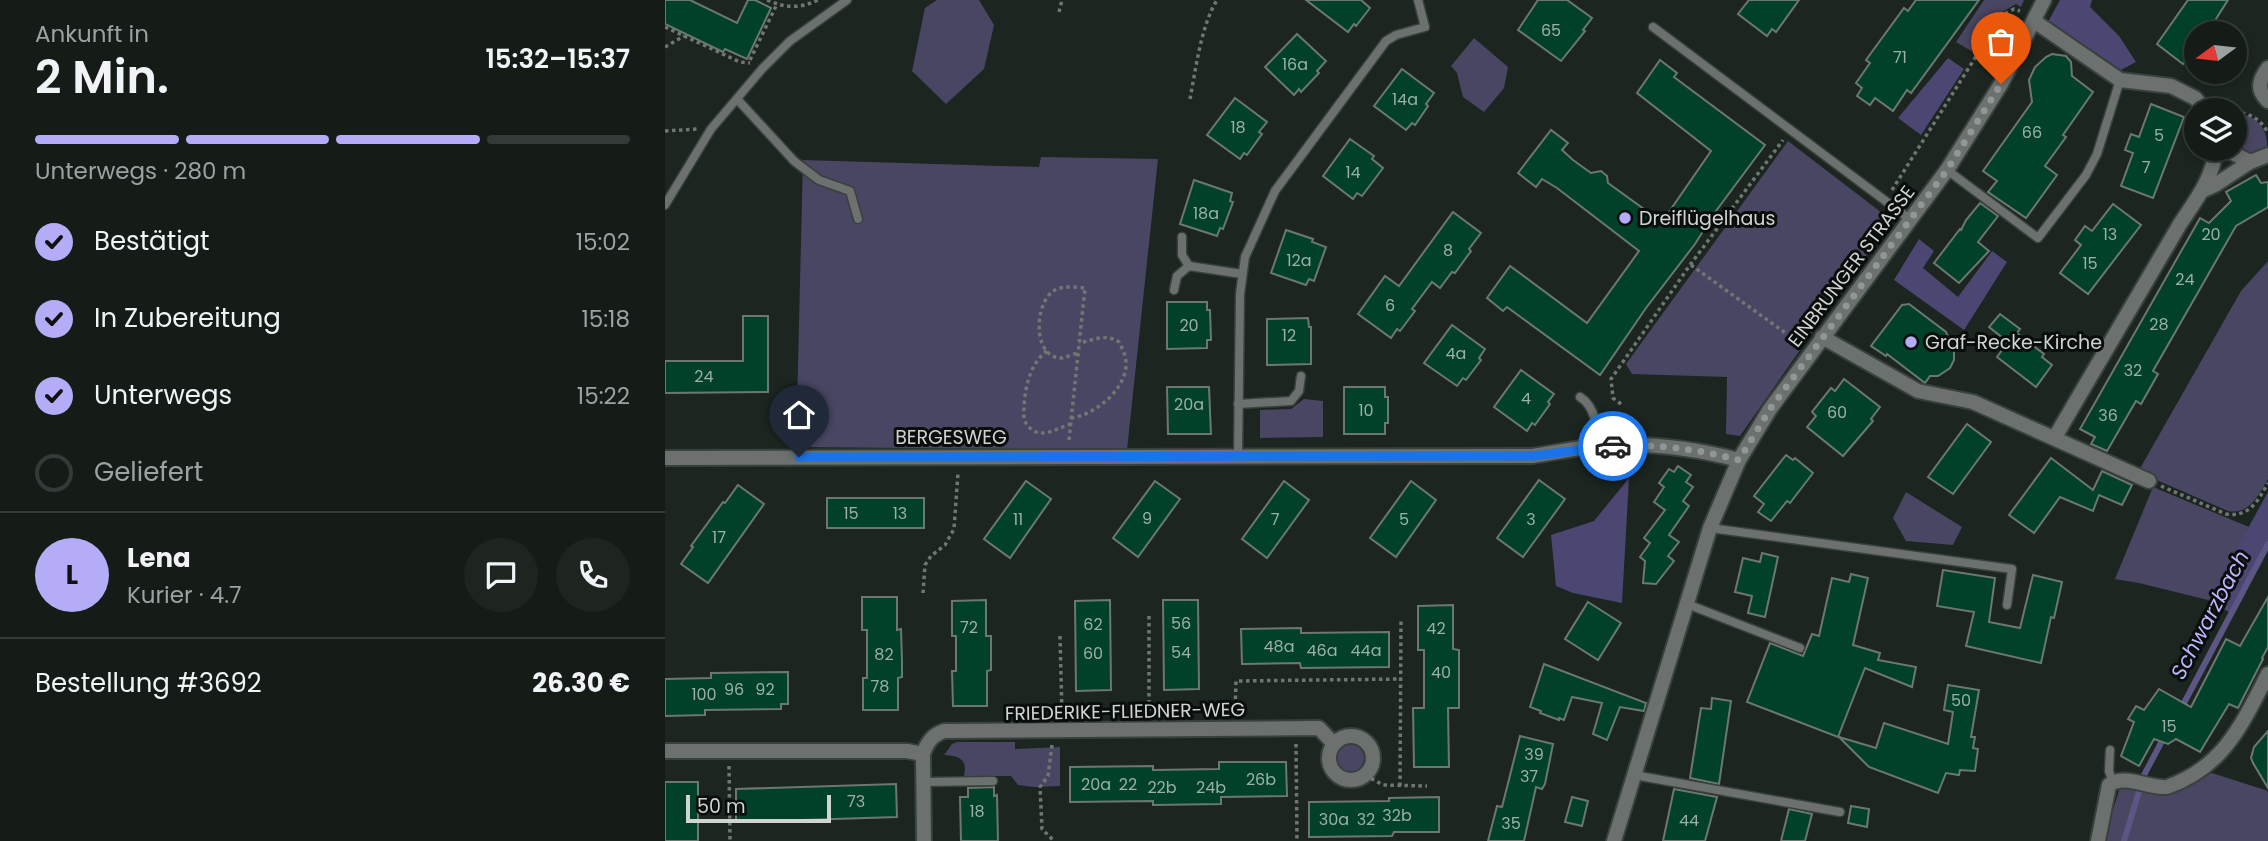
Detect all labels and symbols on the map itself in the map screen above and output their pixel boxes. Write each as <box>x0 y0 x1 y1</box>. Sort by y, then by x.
pin <box>1971 12.0 2031 84</box>
house number: 65 <box>1541 19 1561 42</box>
north arrow <box>2184 21 2247 84</box>
house number: 71 <box>1893 46 1907 69</box>
house number: 16a <box>1282 53 1308 76</box>
house number: 14a <box>1392 88 1418 111</box>
house number: 18 <box>1230 116 1246 139</box>
house number: 66 <box>2022 121 2042 144</box>
house number: 5 <box>2154 124 2164 147</box>
house number: 7 <box>2142 156 2151 179</box>
house number: 14 <box>1345 161 1361 184</box>
street label: EINBRUNGER STRASSE <box>1782 180 1921 353</box>
house number: 18a <box>1193 202 1219 225</box>
place label: Dreiflügelhaus <box>1639 205 1775 232</box>
marker: Dreiflügelhaus <box>1617 210 1633 226</box>
house number: 13 <box>2103 223 2117 246</box>
house number: 20 <box>2201 223 2221 246</box>
house number: 8 <box>1443 239 1453 262</box>
house number: 12a <box>1286 249 1312 272</box>
house number: 15 <box>2082 252 2098 275</box>
house number: 24 <box>2175 268 2195 291</box>
house number: 6 <box>1385 294 1395 317</box>
house number: 28 <box>2149 313 2169 336</box>
house number: 20 <box>1179 314 1199 337</box>
house number: 12 <box>1282 324 1296 347</box>
place label: Graf-Recke-Kirche <box>1925 329 2102 356</box>
marker: Graf-Recke-Kirche <box>1903 334 1919 350</box>
house number: 4a <box>1446 342 1466 365</box>
house number: 32 <box>2124 359 2142 382</box>
house number: 24 <box>694 365 714 388</box>
pin <box>769 385 829 457</box>
house number: 4 <box>1521 387 1531 410</box>
house number: 20a <box>1174 393 1204 416</box>
house number: 10 <box>1358 399 1374 422</box>
house number: 60 <box>1827 401 1847 424</box>
house number: 36 <box>2098 404 2118 427</box>
courier <box>1578 411 1648 481</box>
street label: BERGESWEG <box>895 424 1007 451</box>
house number: 15 <box>843 502 859 525</box>
house number: 13 <box>893 502 907 525</box>
house number: 9 <box>1142 507 1152 530</box>
house number: 11 <box>1013 508 1023 531</box>
house number: 7 <box>1271 508 1280 531</box>
house number: 5 <box>1399 508 1409 531</box>
house number: 3 <box>1526 508 1536 531</box>
house number: 17 <box>712 526 726 549</box>
water label: Schwarzbach <box>2163 545 2256 684</box>
house number: 56 <box>1171 612 1191 635</box>
house number: 62 <box>1083 613 1103 636</box>
house number: 72 <box>960 616 978 639</box>
house number: 42 <box>1426 617 1446 640</box>
house number: 48a <box>1264 635 1294 658</box>
house number: 46a <box>1306 639 1338 662</box>
house number: 44a <box>1351 639 1381 662</box>
house number: 54 <box>1171 641 1191 664</box>
house number: 60 <box>1083 642 1103 665</box>
house number: 82 <box>874 643 894 666</box>
house number: 40 <box>1431 661 1451 684</box>
house number: 78 <box>871 675 889 698</box>
house number: 96 <box>724 678 744 701</box>
house number: 92 <box>755 678 775 701</box>
house number: 100 <box>691 683 717 706</box>
house number: 50 <box>1951 689 1971 712</box>
street label: FRIEDERIKE-FLIEDNER-WEG <box>1005 696 1245 727</box>
house number: 15 <box>2161 715 2177 738</box>
house number: 39 <box>1524 743 1544 766</box>
house number: 37 <box>1520 765 1538 788</box>
house number: 26b <box>1246 768 1276 791</box>
house number: 20a <box>1081 773 1111 796</box>
house number: 22 <box>1119 773 1137 796</box>
house number: 22b <box>1147 776 1177 799</box>
house number: 24b <box>1196 776 1226 799</box>
house number: 73 <box>847 790 865 813</box>
scale bar <box>686 792 831 824</box>
house number: 18 <box>969 800 985 823</box>
house number: 32b <box>1382 804 1412 827</box>
house number: 30a <box>1319 808 1349 831</box>
house number: 32 <box>1357 808 1375 831</box>
house number: 44 <box>1679 809 1699 832</box>
house number: 35 <box>1501 812 1521 835</box>

